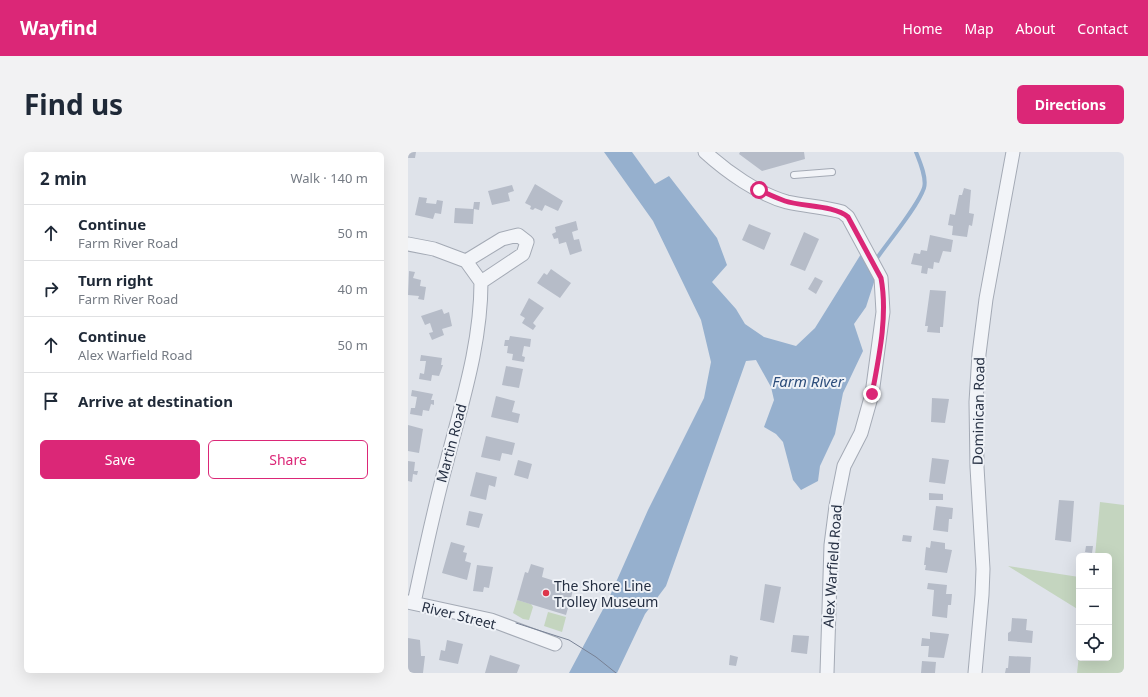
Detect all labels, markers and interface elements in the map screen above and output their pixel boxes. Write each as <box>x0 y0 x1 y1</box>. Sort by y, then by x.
text: Wayfind <box>20 15 98 41</box>
text: Home <box>903 19 942 38</box>
text: Map <box>964 19 994 38</box>
text: About <box>1016 19 1055 38</box>
text: Contact <box>1077 19 1128 38</box>
text: Find us <box>24 85 123 123</box>
button: Directions <box>1017 85 1124 124</box>
text: 2 min <box>40 167 87 190</box>
text: Walk · 140 m <box>290 169 368 187</box>
route start <box>750 181 768 199</box>
text: Continue <box>78 214 146 234</box>
icon: ahead <box>40 222 62 244</box>
text: 50 m <box>338 224 368 242</box>
text: Farm River Road <box>78 234 178 252</box>
text: Turn right <box>78 270 153 290</box>
icon: right <box>40 278 62 300</box>
text: 40 m <box>338 280 368 298</box>
text: Farm River Road <box>78 290 178 308</box>
text: Continue <box>78 326 146 346</box>
icon: ahead <box>40 334 62 356</box>
text: 50 m <box>338 336 368 354</box>
text: Alex Warfield Road <box>78 346 193 364</box>
street label: Dominican Road <box>968 357 988 465</box>
water label: Farm River <box>772 371 845 391</box>
route end <box>863 385 881 403</box>
icon: arrive <box>40 390 62 412</box>
text: Arrive at destination <box>78 391 233 411</box>
street label: Martin Road <box>431 401 471 485</box>
button: Save <box>40 440 200 479</box>
button: Share <box>208 440 368 479</box>
street label: Alex Warfield Road <box>818 504 846 628</box>
map controls <box>1076 553 1112 661</box>
button: + <box>1076 553 1112 589</box>
place label: The Shore Line Trolley Museum <box>554 576 658 611</box>
marker: The Shore Line Trolley Museum <box>541 588 551 598</box>
button: − <box>1076 589 1112 625</box>
street label: River Street <box>420 597 498 633</box>
button: locate <box>1076 625 1112 661</box>

